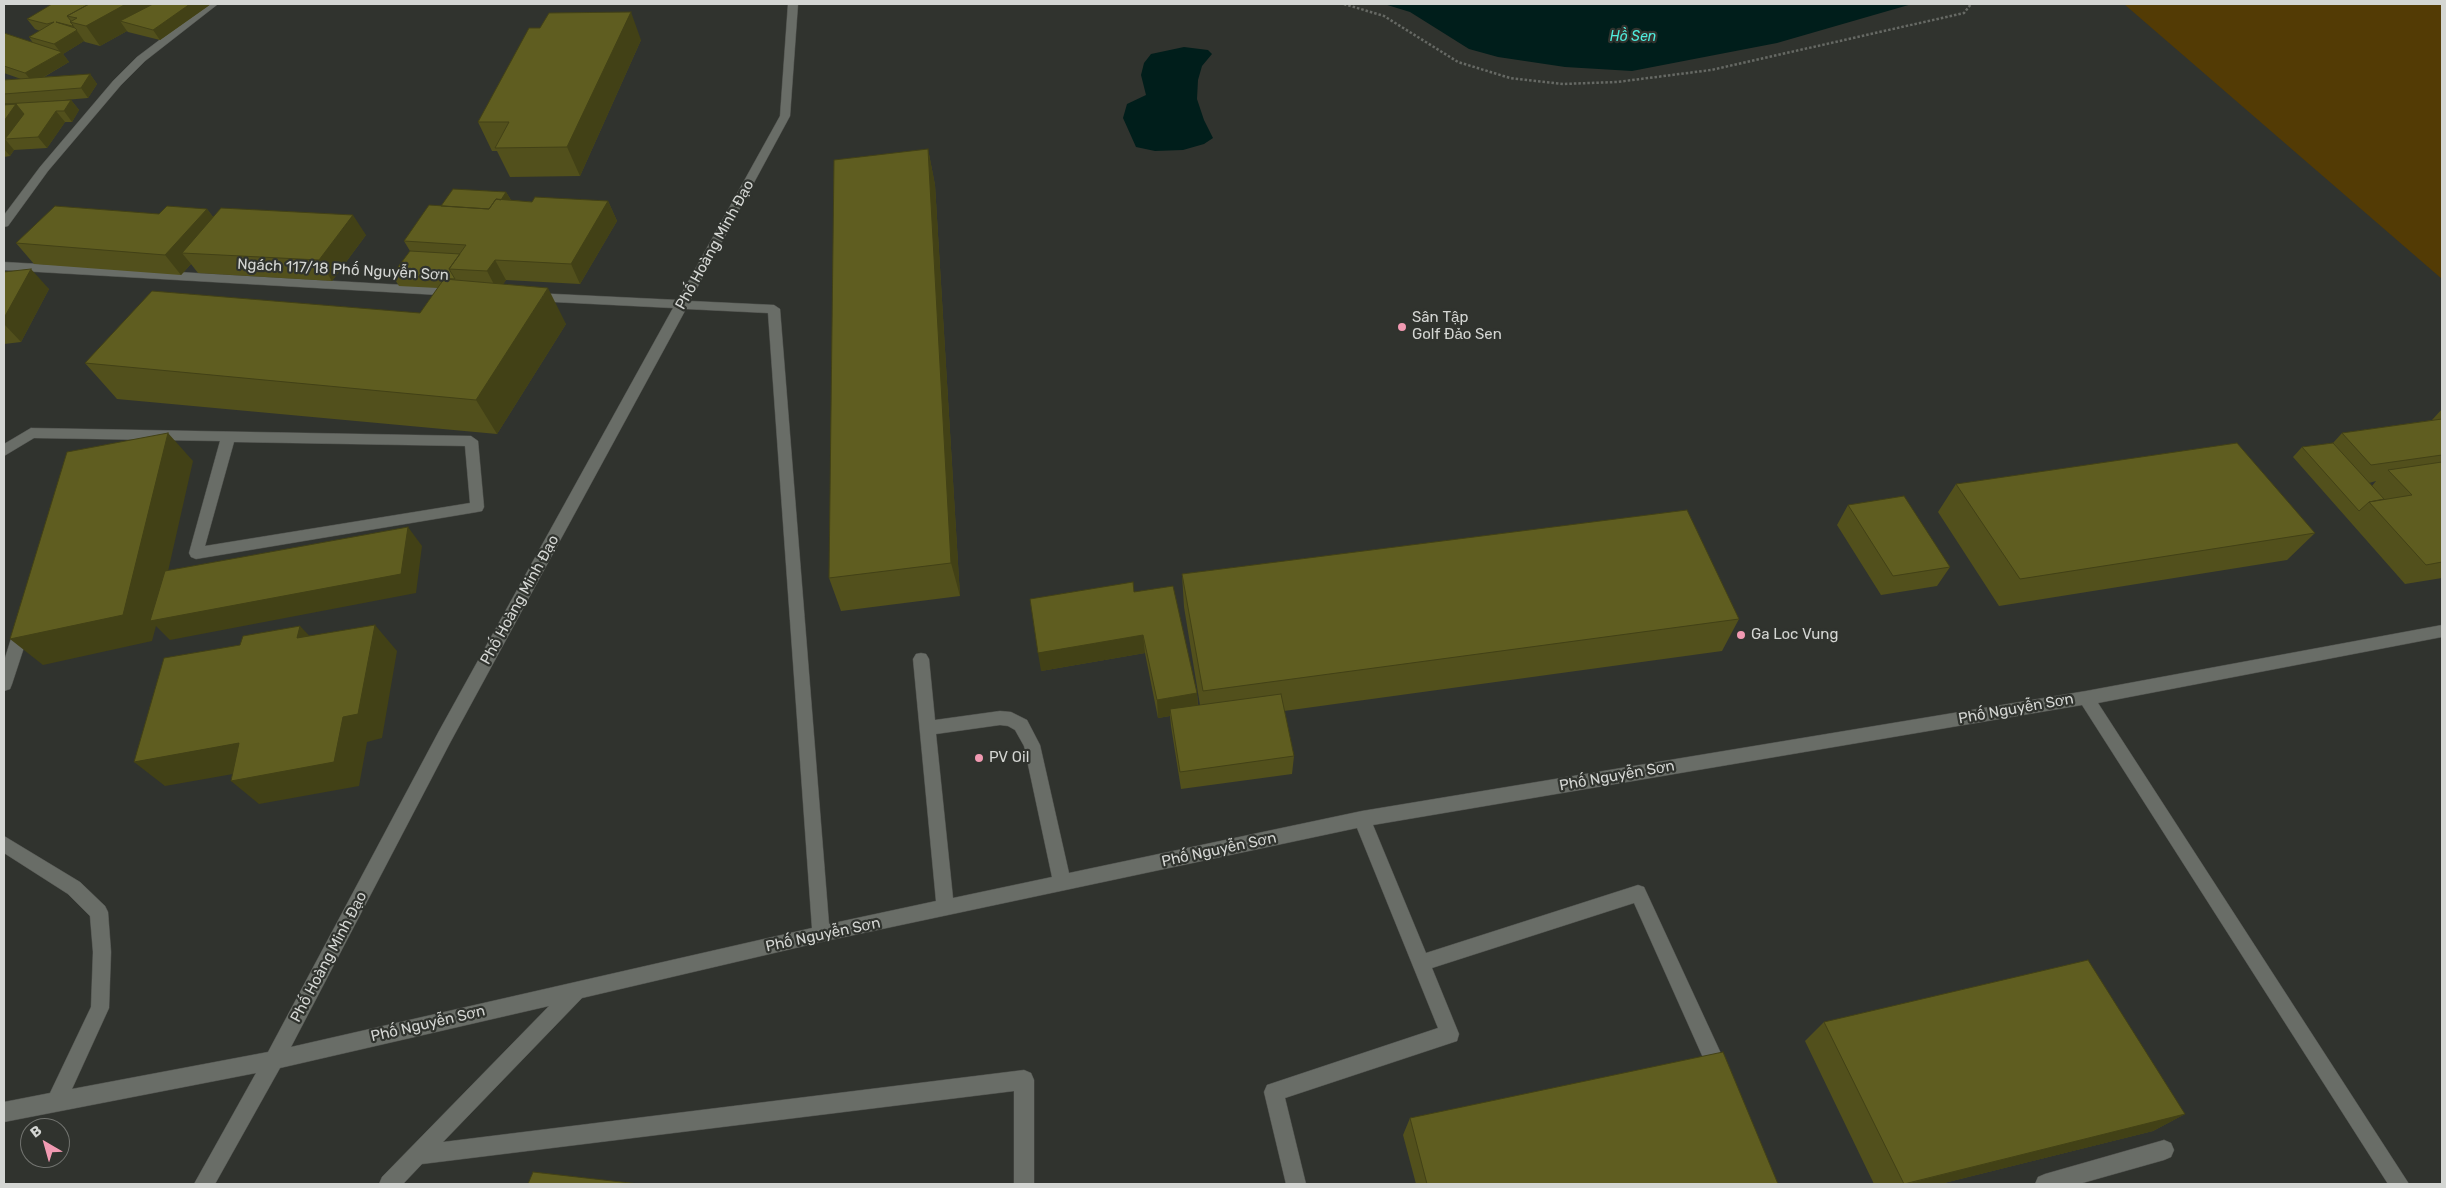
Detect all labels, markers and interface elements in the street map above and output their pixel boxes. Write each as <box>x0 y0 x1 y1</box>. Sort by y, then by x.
water label: Hồ Sen <box>1610 29 1656 45</box>
street label: Phố Hoàng Minh Đạo <box>672 177 758 313</box>
street label: Ngách 117/18 Phố Nguyễn Sơn <box>237 255 449 285</box>
place label: Sân Tập Golf Đảo Sen <box>1412 309 1502 344</box>
marker: Sân Tập Golf Đảo Sen <box>1396 321 1408 333</box>
street label: Phố Hoàng Minh Đạo <box>477 532 563 668</box>
place label: Ga Loc Vung <box>1751 626 1838 644</box>
marker: Ga Loc Vung <box>1735 629 1747 641</box>
street label: Phố Nguyễn Sơn <box>1957 690 2075 728</box>
place label: PV Oil <box>989 749 1029 767</box>
marker: PV Oil <box>973 752 985 764</box>
street label: Phố Nguyễn Sơn <box>1558 757 1676 795</box>
street label: Phố Nguyễn Sơn <box>1160 829 1278 871</box>
street label: Phố Hoàng Minh Đạo <box>287 889 371 1025</box>
street label: Phố Nguyễn Sơn <box>764 914 882 956</box>
street label: Phố Nguyễn Sơn <box>369 1002 487 1046</box>
north arrow <box>20 1118 70 1168</box>
text: B <box>27 1122 45 1141</box>

